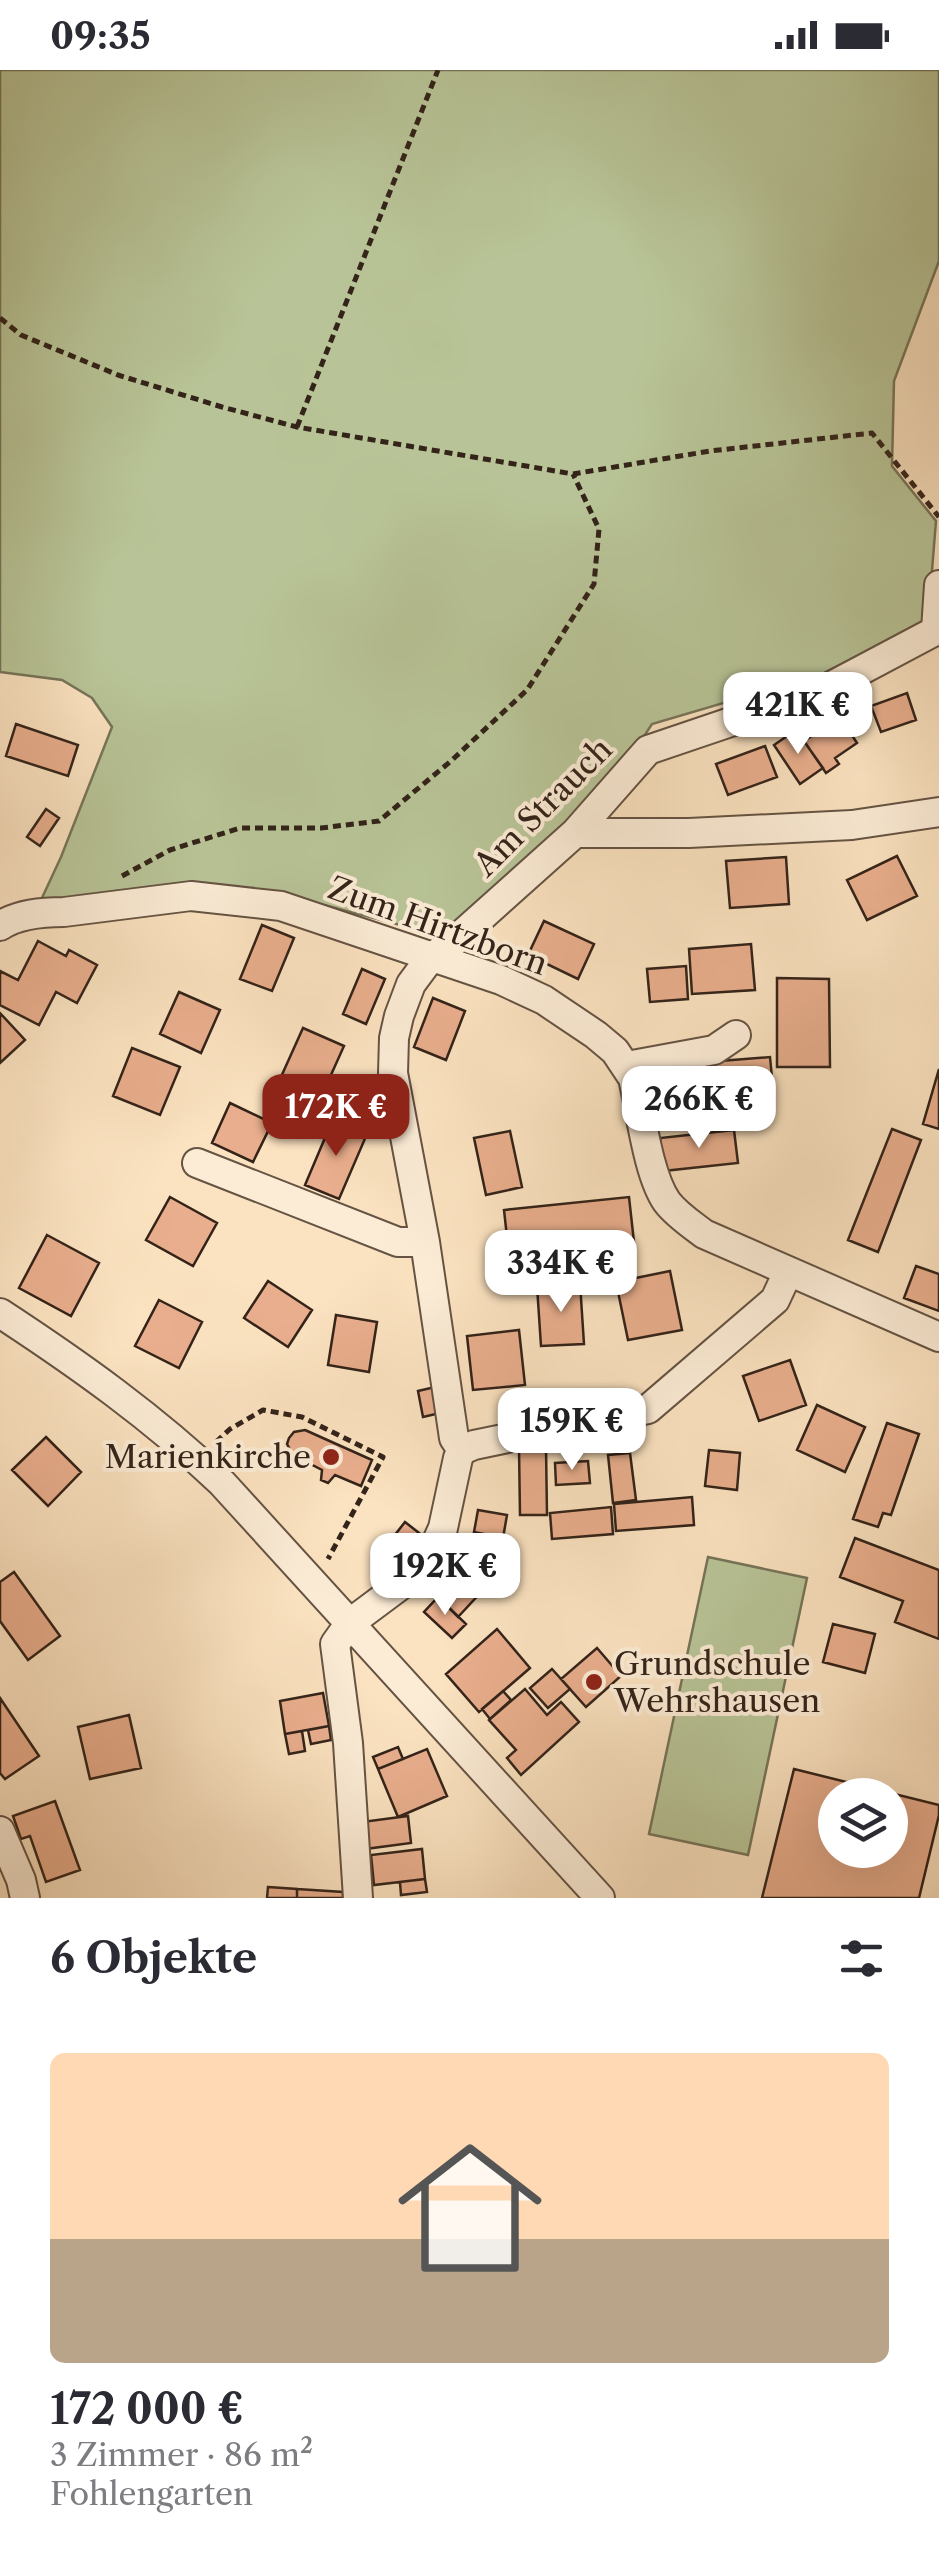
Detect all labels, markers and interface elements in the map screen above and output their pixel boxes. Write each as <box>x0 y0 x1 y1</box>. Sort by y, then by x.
text: 09:35 <box>50 12 151 59</box>
pin: 421K € <box>717 672 879 757</box>
text: 421K € <box>745 685 851 724</box>
street label: Am Strauch <box>465 729 620 885</box>
street label: Zum Hirtzborn <box>323 868 553 983</box>
pin: 266K € <box>618 1066 780 1151</box>
pin: 172K € <box>255 1074 417 1159</box>
text: 266K € <box>644 1079 754 1118</box>
text: 172K € <box>284 1087 388 1126</box>
pin: 334K € <box>480 1230 642 1315</box>
text: 334K € <box>507 1243 615 1282</box>
pin: 159K € <box>491 1388 653 1473</box>
text: 159K € <box>520 1401 624 1440</box>
place label: Marienkirche <box>105 1437 311 1476</box>
marker: Marienkirche <box>320 1446 342 1468</box>
pin: 192K € <box>364 1533 526 1618</box>
text: 192K € <box>392 1546 498 1585</box>
place label: Grundschule Wehrshausen <box>613 1644 820 1720</box>
marker: Grundschule Wehrshausen <box>583 1671 605 1693</box>
map controls <box>818 1778 908 1868</box>
button: layers <box>818 1778 908 1868</box>
icon: filters <box>834 1931 889 1986</box>
text: 6 Objekte <box>50 1932 257 1984</box>
icon: home <box>380 2118 560 2298</box>
text: 172 000 € <box>50 2383 244 2435</box>
text: 3 Zimmer · 86 m² <box>50 2435 313 2474</box>
text: Fohlengarten <box>50 2474 253 2513</box>

